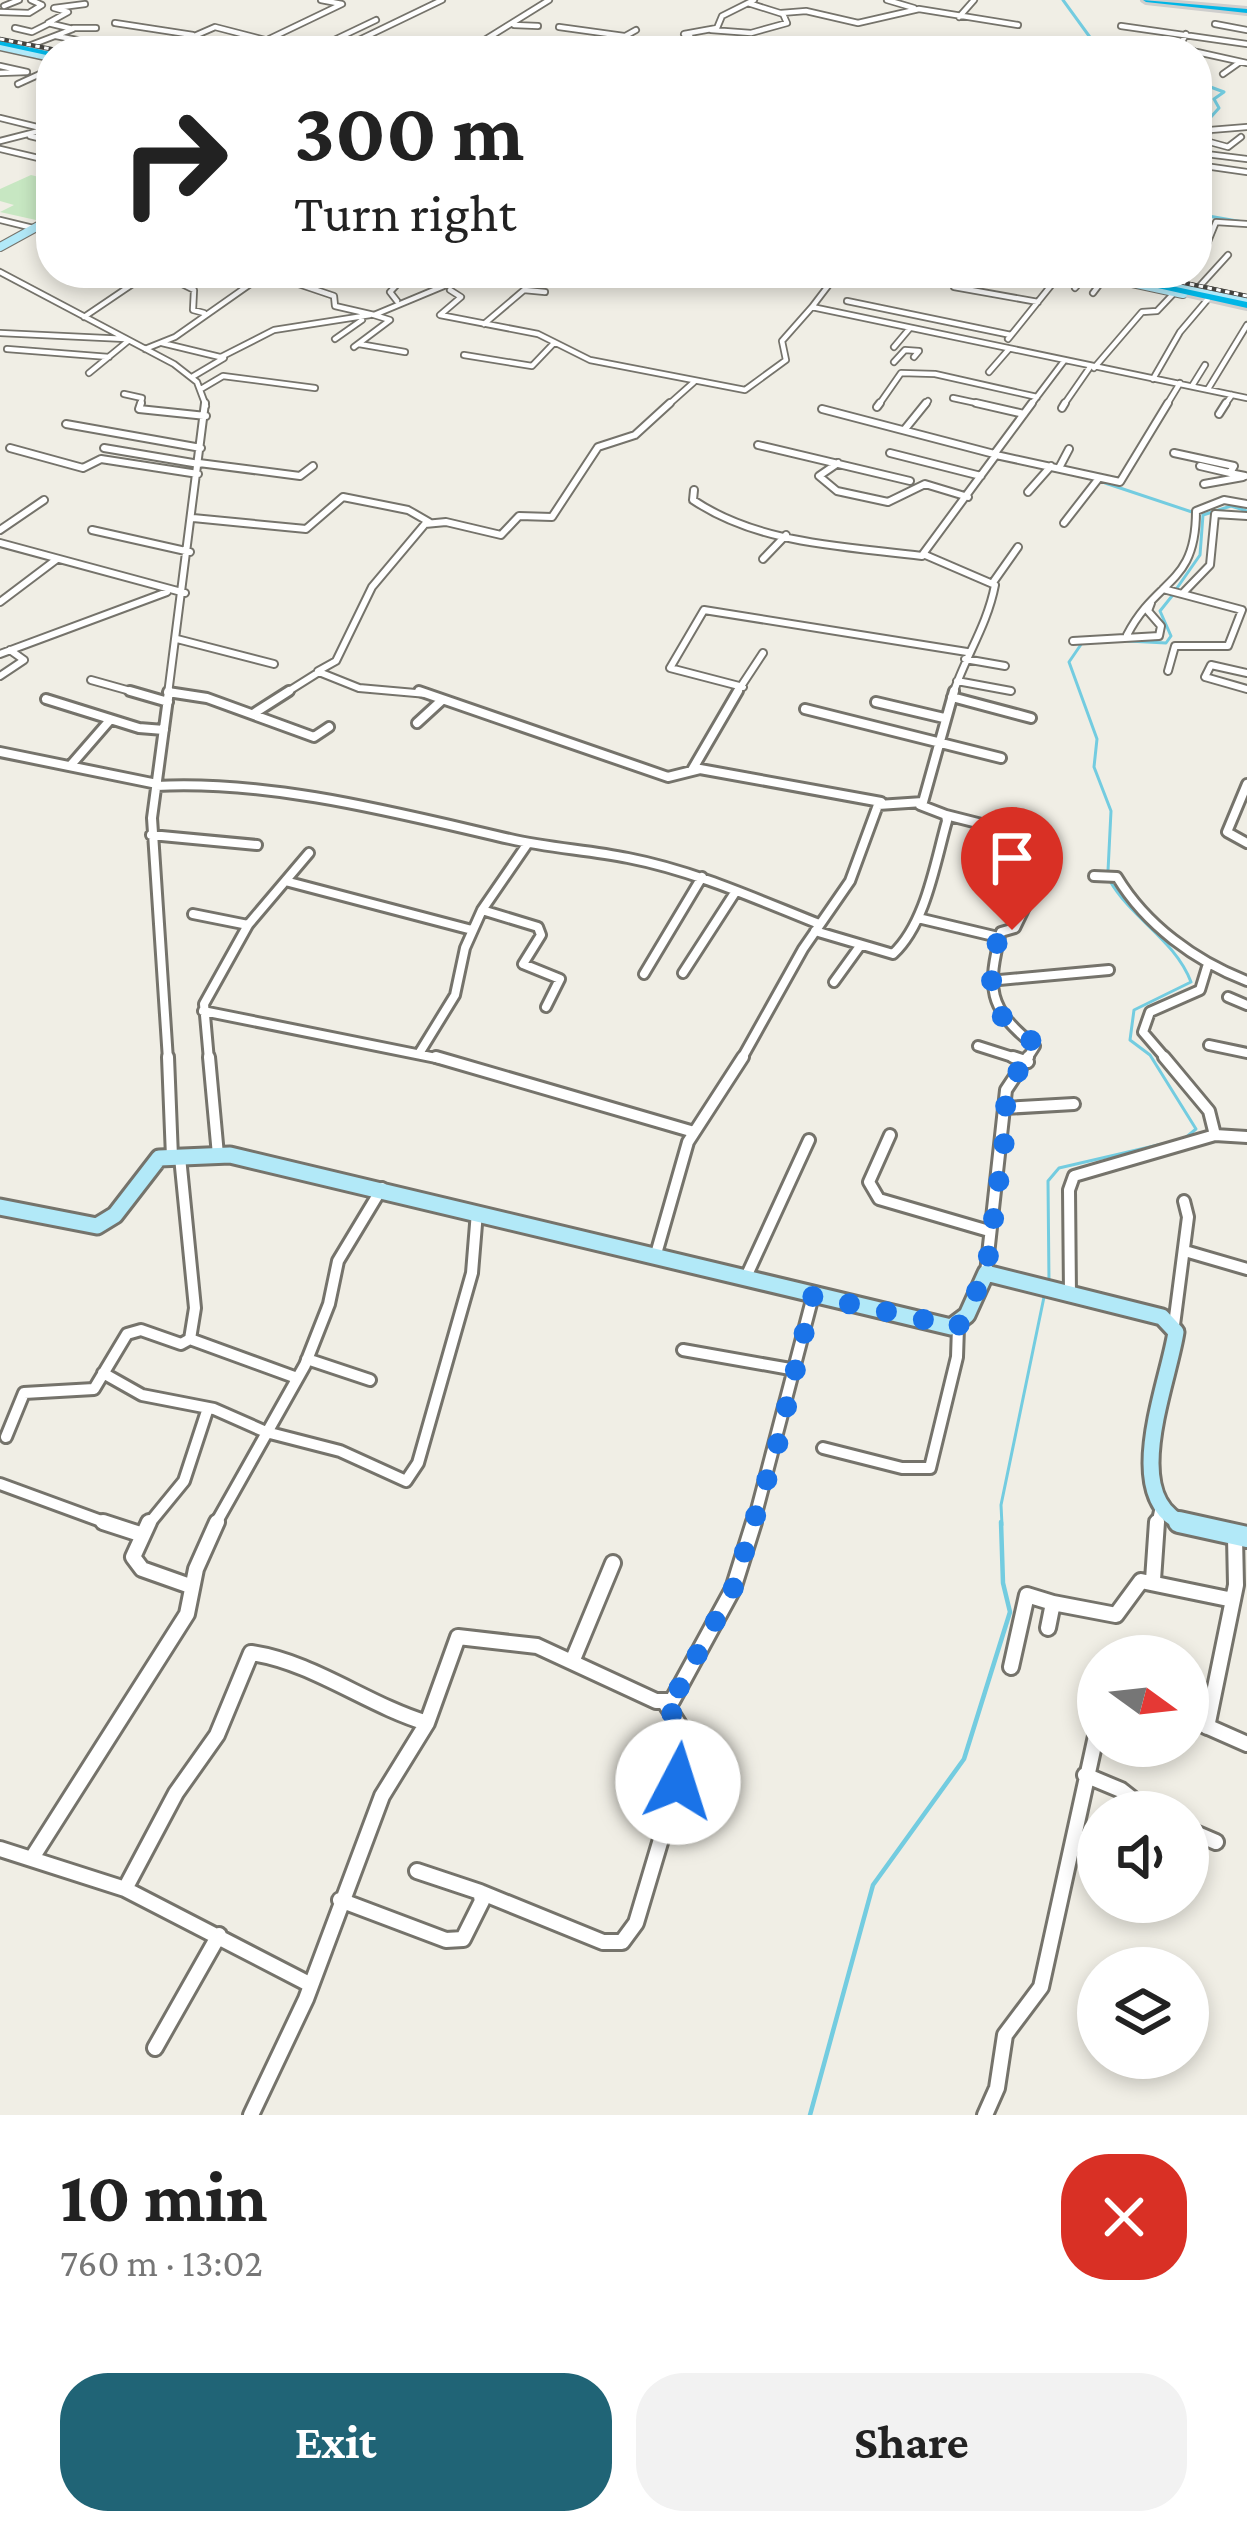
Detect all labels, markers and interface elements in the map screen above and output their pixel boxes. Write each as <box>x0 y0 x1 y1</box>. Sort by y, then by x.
icon: right <box>96 84 252 240</box>
text: 300 m <box>294 85 524 178</box>
text: Turn right <box>294 183 516 243</box>
pin <box>961 807 1063 930</box>
icon: arrive <box>979 825 1045 891</box>
north arrow <box>1077 1635 1209 1767</box>
map controls <box>1077 1635 1209 2079</box>
position arrow <box>615 1719 741 1845</box>
button: sound <box>1077 1791 1209 1923</box>
button: layers <box>1077 1947 1209 2079</box>
button: close <box>1061 2154 1187 2280</box>
text: 10 min <box>60 2156 268 2236</box>
text: 760 m · 13:02 <box>60 2241 263 2284</box>
button: Exit <box>60 2373 612 2511</box>
button: Share <box>636 2373 1187 2511</box>

